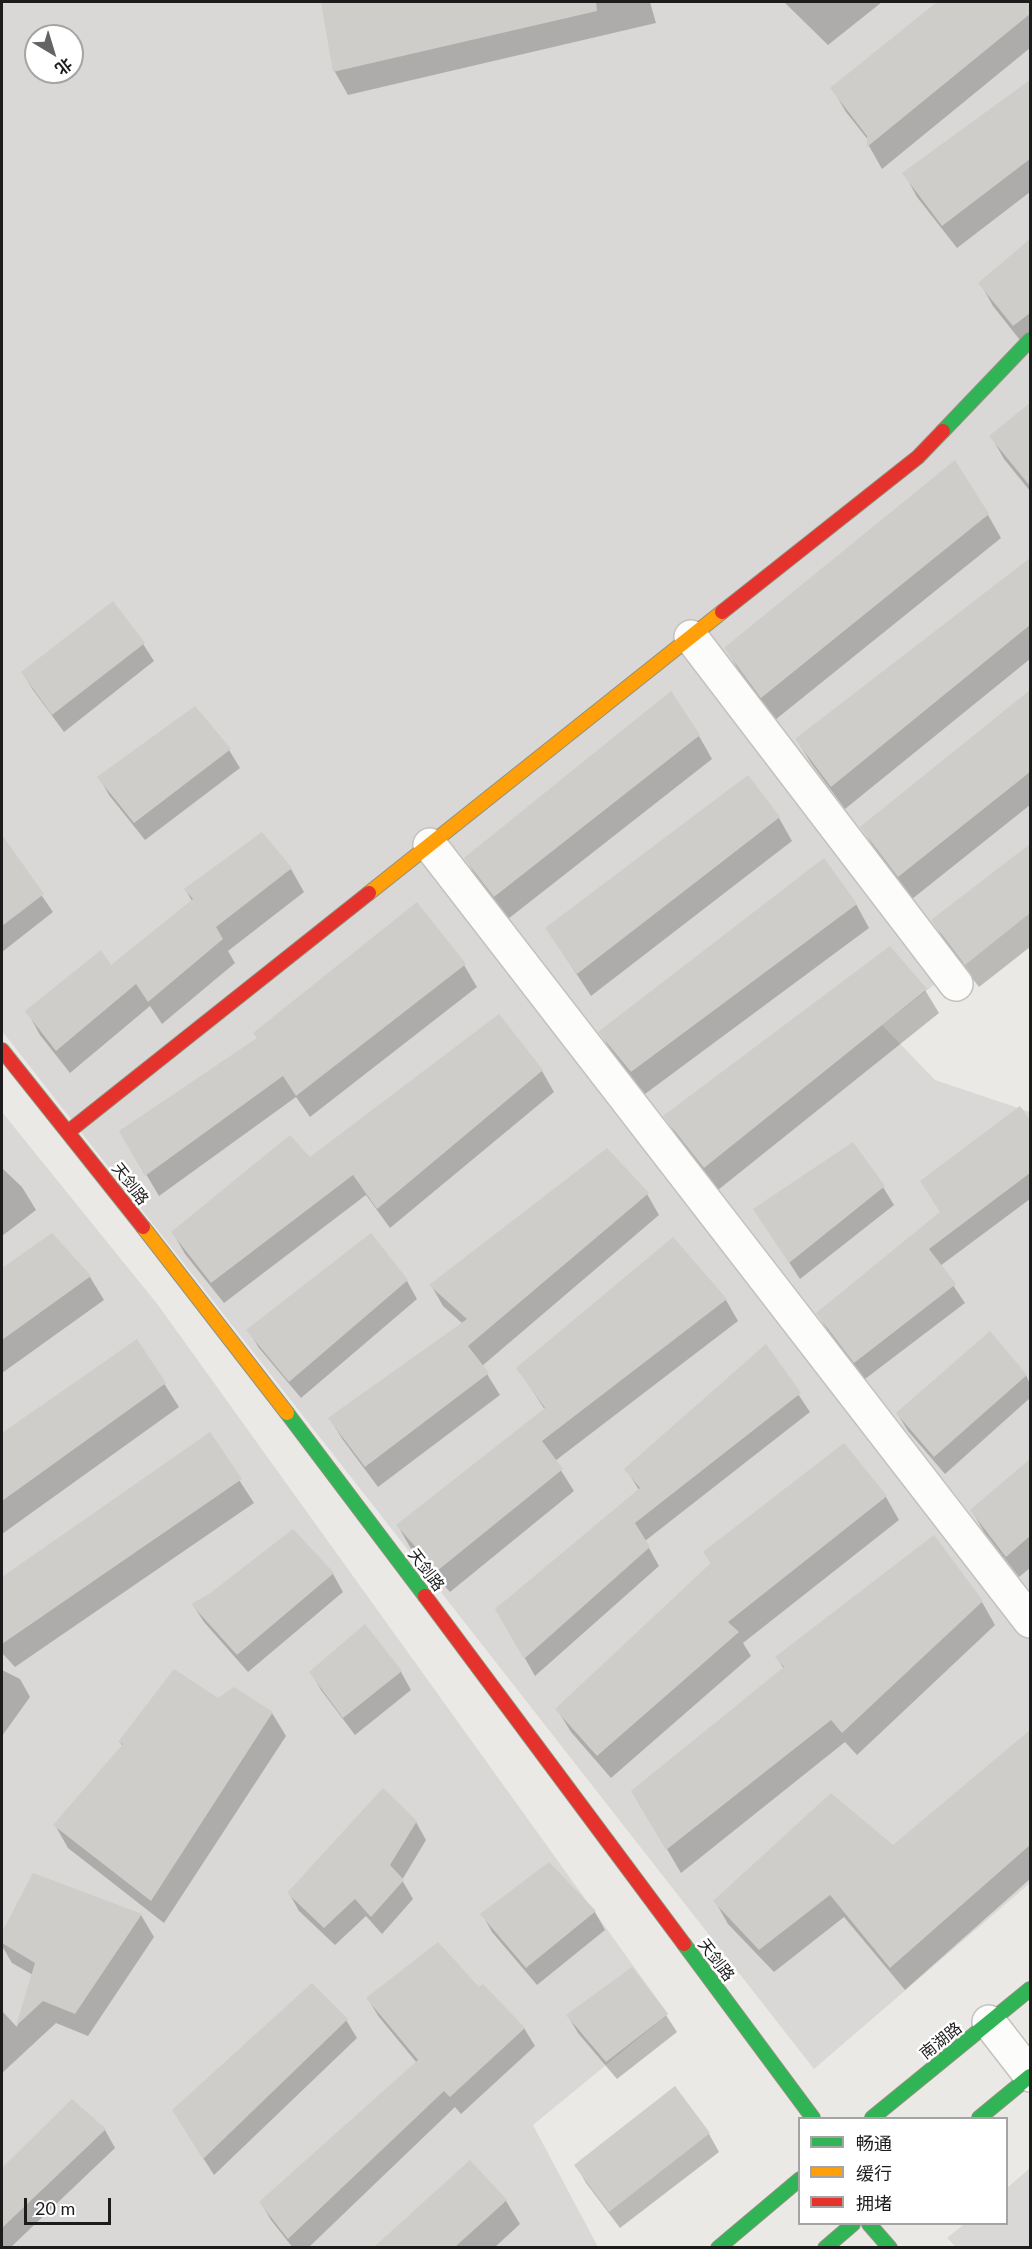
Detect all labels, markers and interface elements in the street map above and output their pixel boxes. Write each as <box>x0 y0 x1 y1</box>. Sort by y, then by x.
north arrow <box>24 24 84 84</box>
text: 北 <box>52 55 76 79</box>
street label: 天剑路 <box>108 1159 152 1209</box>
street label: 天剑路 <box>404 1545 448 1595</box>
street label: 天剑路 <box>694 1935 738 1985</box>
street label: 南湖路 <box>916 2018 966 2064</box>
legend <box>798 2117 1008 2225</box>
text: 畅通 <box>856 2132 892 2154</box>
text: 缓行 <box>856 2162 892 2184</box>
scale bar <box>27 2186 114 2224</box>
text: 拥堵 <box>856 2192 892 2214</box>
text: 20 m <box>35 2197 75 2219</box>

